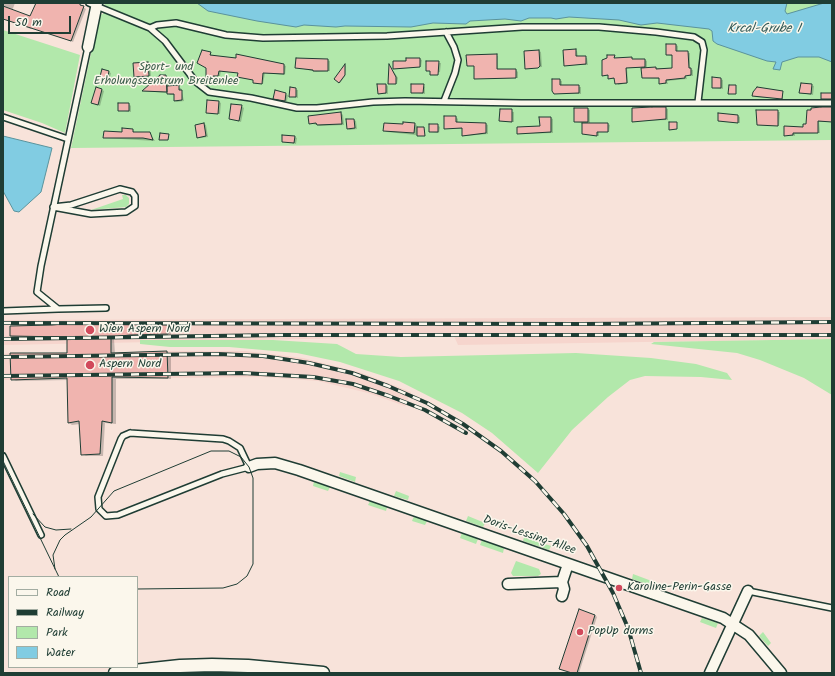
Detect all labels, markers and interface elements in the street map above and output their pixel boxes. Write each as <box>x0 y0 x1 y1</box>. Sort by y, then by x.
scale bar <box>10 8 73 34</box>
text: 50 m <box>15 13 42 32</box>
water label: Krcal-Grube 1 <box>727 22 801 38</box>
park label: Sport- und Erholungszentrum Breitenlee <box>94 61 238 89</box>
place label: Wien Aspern Nord <box>99 323 190 337</box>
marker: Wien Aspern Nord <box>84 324 96 336</box>
place label: Aspern Nord <box>99 358 161 372</box>
marker: Aspern Nord <box>84 359 96 371</box>
street label: Doris-Lessing-Allee <box>481 513 577 559</box>
legend <box>8 576 138 668</box>
place label: Karoline-Perin-Gasse <box>627 581 731 595</box>
text: Road <box>46 583 70 602</box>
marker: Karoline-Perin-Gasse <box>614 583 624 593</box>
text: Railway <box>46 603 84 622</box>
text: Park <box>46 623 68 642</box>
place label: PopUp dorms <box>588 625 653 639</box>
marker: PopUp dorms <box>575 627 585 637</box>
text: Water <box>46 643 75 662</box>

